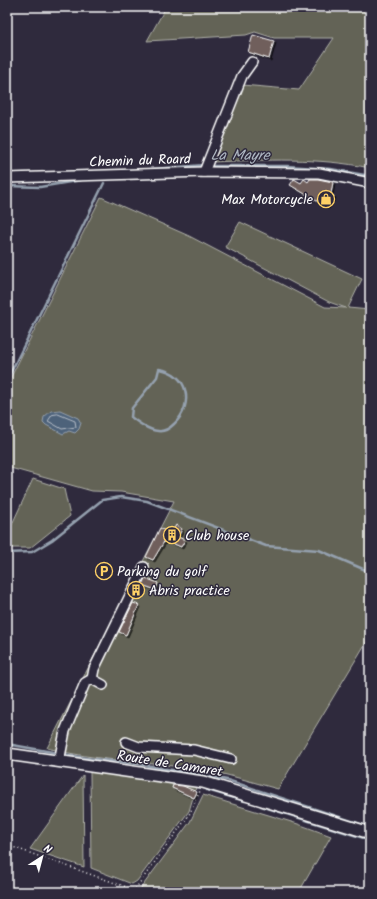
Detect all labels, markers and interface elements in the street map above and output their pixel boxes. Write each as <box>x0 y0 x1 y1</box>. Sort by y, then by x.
water label: La Mayre <box>211 144 271 168</box>
street label: Chemin du Roard <box>89 148 192 174</box>
place label: Max Motorcycle <box>221 189 314 211</box>
shop icon: Max Motorcycle <box>316 189 336 209</box>
building icon: Club house <box>162 525 182 545</box>
place label: Club house <box>185 525 250 547</box>
parking icon: Parking du golf <box>94 561 114 581</box>
place label: Parking du golf <box>117 561 208 583</box>
building icon: Abris practice <box>126 580 146 600</box>
place label: Abris practice <box>149 580 231 602</box>
street label: Route de Camaret <box>116 745 225 783</box>
north arrow <box>22 837 62 877</box>
text: N <box>39 840 55 859</box>

